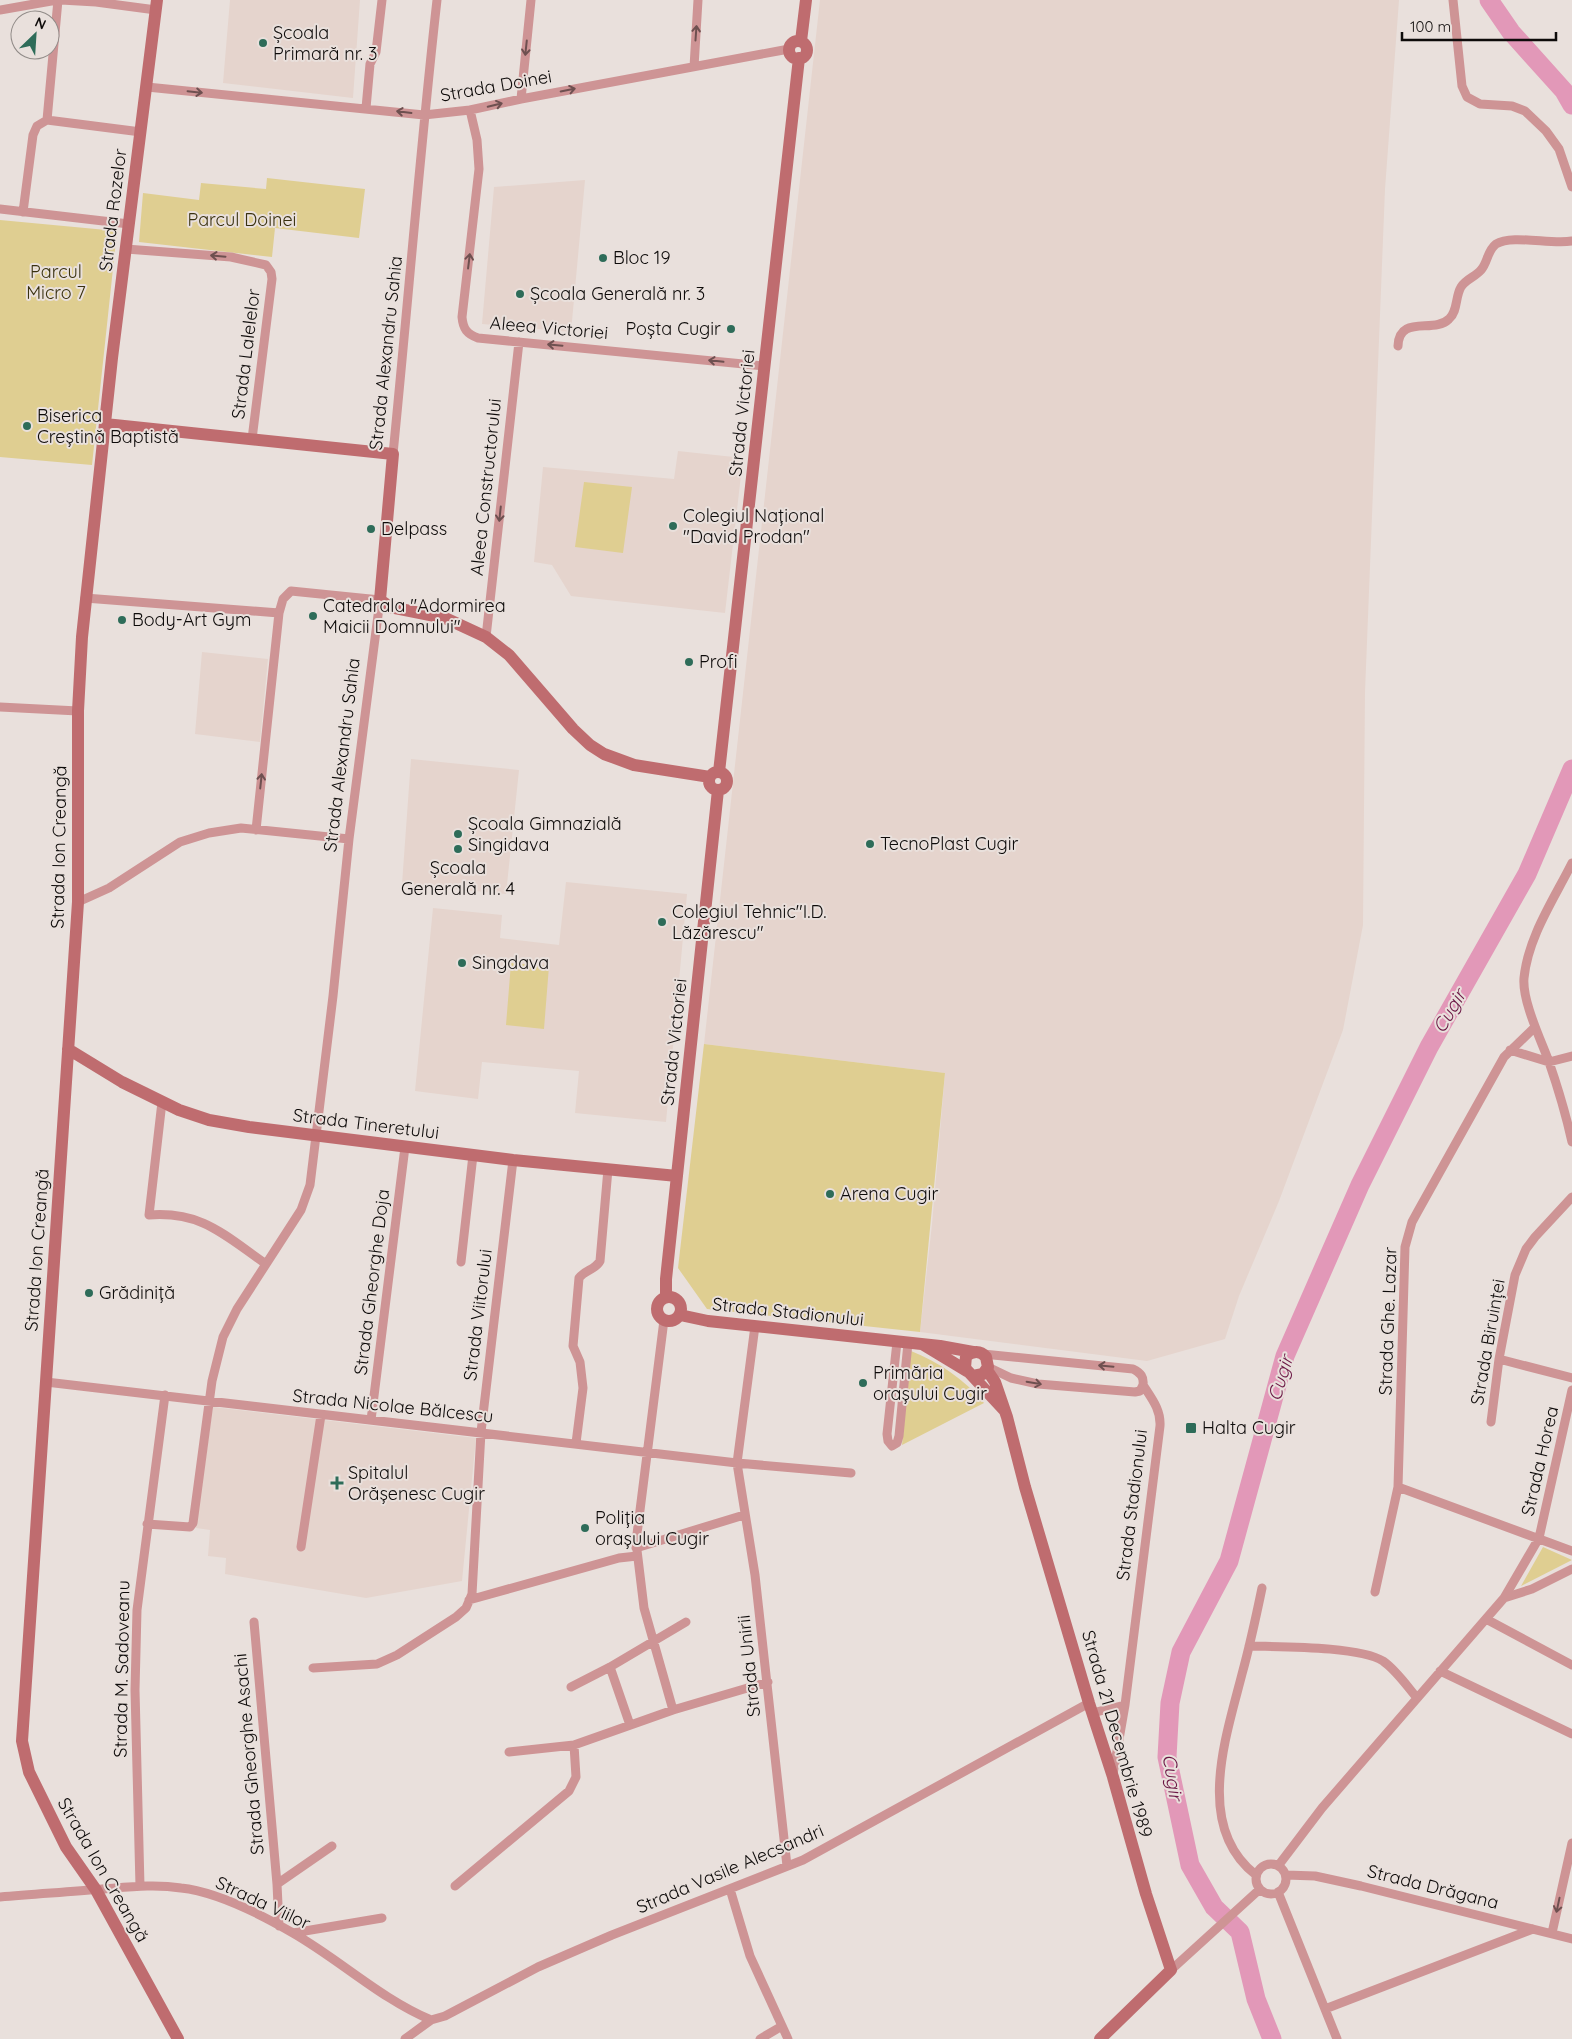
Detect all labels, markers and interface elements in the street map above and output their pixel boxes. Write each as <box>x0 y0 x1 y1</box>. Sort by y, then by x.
north arrow <box>10 10 60 60</box>
scale bar <box>1402 10 1556 42</box>
text: N <box>32 13 49 34</box>
text: 100 m <box>1410 17 1451 36</box>
place label: Școala Primară nr. 3 <box>273 21 377 65</box>
one-way arrow <box>692 26 701 42</box>
marker: Școala Primară nr. 3 <box>257 37 269 49</box>
one-way arrow <box>521 40 531 56</box>
street label: Strada Doinei <box>438 64 553 107</box>
one-way arrow <box>560 85 576 95</box>
one-way arrow <box>187 87 203 96</box>
one-way arrow <box>487 100 503 109</box>
one-way arrow <box>397 107 413 117</box>
street label: Strada Rozelor <box>94 147 131 273</box>
park label: Parcul Doinei <box>188 208 296 231</box>
place label: Bloc 19 <box>613 246 670 269</box>
one-way arrow <box>210 252 226 261</box>
marker: Bloc 19 <box>597 252 609 264</box>
one-way arrow <box>464 253 474 269</box>
street label: Strada Alexandru Sahia <box>364 255 407 451</box>
park label: Parcul Micro 7 <box>26 260 86 304</box>
place label: Școala Generală nr. 3 <box>530 282 705 305</box>
street label: Strada Lalelelor <box>226 287 265 420</box>
marker: Școala Generală nr. 3 <box>514 288 526 300</box>
street label: Aleea Victoriei <box>489 311 609 344</box>
place label: Poșta Cugir <box>625 317 721 340</box>
marker: Poșta Cugir <box>725 323 737 335</box>
one-way arrow <box>547 340 563 350</box>
street label: Strada Victoriei <box>723 348 760 478</box>
one-way arrow <box>709 356 725 365</box>
street label: Aleea Constructorului <box>465 397 506 577</box>
place label: Biserica Creștină Baptistă <box>37 404 179 448</box>
marker: Biserica Creștină Baptistă <box>21 420 33 432</box>
place label: Colegiul Național "David Prodan" <box>683 504 824 548</box>
one-way arrow <box>495 506 504 522</box>
place label: Delpass <box>381 517 447 540</box>
marker: Colegiul Național "David Prodan" <box>667 520 679 532</box>
marker: Delpass <box>365 523 377 535</box>
place label: Catedrala "Adormirea Maicii Domnului" <box>323 594 506 638</box>
place label: Body-Art Gym <box>132 608 251 631</box>
marker: Catedrala "Adormirea Maicii Domnului" <box>307 610 319 622</box>
marker: Body-Art Gym <box>116 614 128 626</box>
place label: Profi <box>699 650 737 673</box>
marker: Profi <box>683 656 695 668</box>
street label: Strada Alexandru Sahia <box>318 657 365 853</box>
street label: Strada Ion Creangă <box>46 765 71 929</box>
one-way arrow <box>256 774 266 790</box>
place label: Școala Gimnazială Singidava <box>468 812 622 856</box>
marker: Școala Gimnazială Singidava <box>452 828 464 840</box>
place label: TecnoPlast Cugir <box>880 832 1019 855</box>
marker: TecnoPlast Cugir <box>864 838 876 850</box>
marker: Școala Generală nr. 4 <box>452 843 464 855</box>
place label: Școala Generală nr. 4 <box>401 856 515 900</box>
place label: Colegiul Tehnic"I.D. Lăzărescu" <box>672 900 827 944</box>
marker: Colegiul Tehnic"I.D. Lăzărescu" <box>656 916 668 928</box>
place label: Singdava <box>472 951 549 974</box>
marker: Singdava <box>456 957 468 969</box>
street label: Strada Victoriei <box>655 977 692 1107</box>
water label: Cugir <box>1427 983 1472 1037</box>
street label: Strada Tineretului <box>292 1103 440 1144</box>
street label: Strada Ion Creangă <box>19 1168 54 1332</box>
place label: Arena Cugir <box>840 1182 938 1205</box>
street label: Strada Gheorghe Doja <box>349 1188 394 1376</box>
marker: Arena Cugir <box>824 1188 836 1200</box>
street label: Strada Ghe. Lazar <box>1373 1246 1402 1396</box>
street label: Strada Viitorului <box>458 1248 497 1382</box>
street label: Strada Biruinței <box>1465 1277 1510 1407</box>
place label: Grădiniță <box>99 1281 175 1304</box>
marker: Grădiniță <box>83 1287 95 1299</box>
street label: Strada Stadionului <box>711 1292 865 1331</box>
water label: Cugir <box>1262 1350 1299 1404</box>
place label: Primăria orașului Cugir <box>873 1361 987 1405</box>
one-way arrow <box>1099 1361 1115 1371</box>
marker: Primăria orașului Cugir <box>857 1377 869 1389</box>
one-way arrow <box>1025 1378 1041 1388</box>
street label: Strada Nicolae Bălcescu <box>291 1384 495 1427</box>
street label: Strada Horea <box>1516 1404 1563 1518</box>
place label: Halta Cugir <box>1202 1416 1296 1439</box>
marker: Halta Cugir <box>1184 1421 1198 1435</box>
street label: Strada Stadionului <box>1111 1428 1152 1582</box>
place label: Spitalul Orășenesc Cugir <box>348 1461 485 1505</box>
marker: Spitalul Orășenesc Cugir <box>330 1476 344 1490</box>
place label: Poliția orașului Cugir <box>595 1506 709 1550</box>
marker: Poliția orașului Cugir <box>579 1522 591 1534</box>
street label: Strada M. Sadoveanu <box>108 1580 135 1758</box>
street label: Strada Unirii <box>732 1614 765 1718</box>
street label: Strada 21 Decembrie 1989 <box>1077 1628 1158 1840</box>
street label: Strada Gheorghe Asachi <box>228 1652 269 1856</box>
water label: Cugir <box>1158 1752 1189 1804</box>
street label: Strada Ion Creangă <box>53 1793 154 1946</box>
street label: Strada Vasile Alecsandri <box>633 1819 827 1918</box>
street label: Strada Drăgana <box>1365 1859 1501 1914</box>
street label: Strada Viilor <box>212 1871 314 1935</box>
one-way arrow <box>1553 1897 1562 1913</box>

